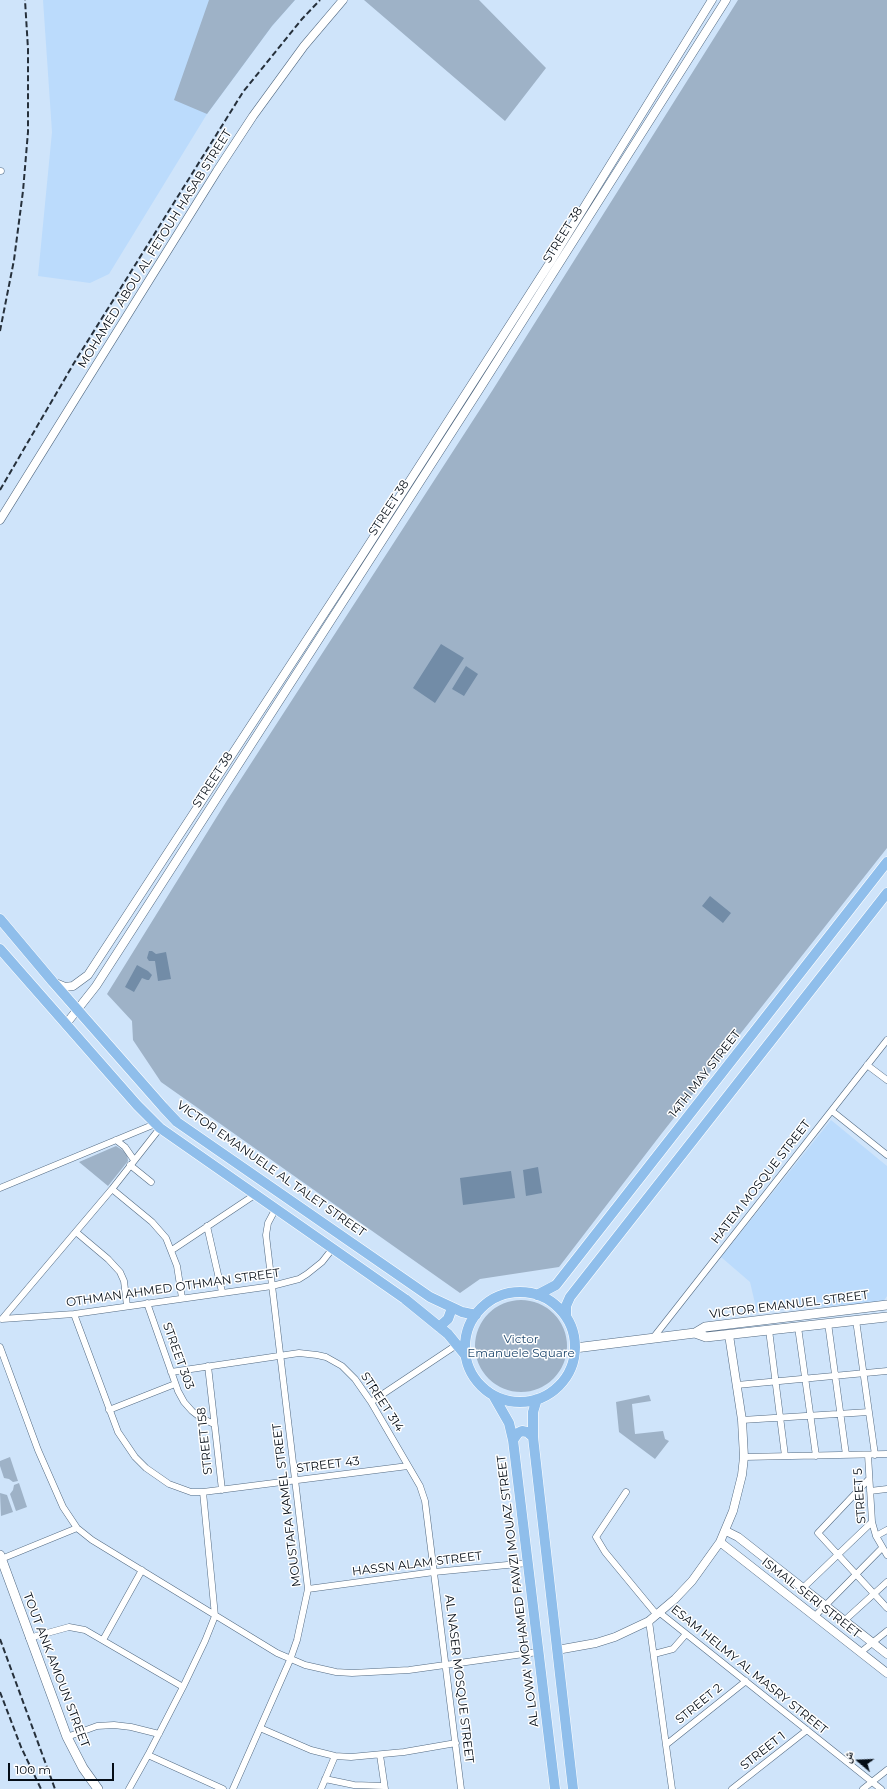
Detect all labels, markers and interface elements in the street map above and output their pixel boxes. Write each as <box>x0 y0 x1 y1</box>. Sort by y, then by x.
street label: MOHAMED ABOU AL FETOUH HASAB STREET <box>75 127 235 371</box>
street label: STREET 38 <box>540 204 586 266</box>
street label: STREET 38 <box>366 478 412 538</box>
street label: STREET 38 <box>190 750 236 810</box>
street label: 14TH MAY STREET <box>666 1027 744 1121</box>
street label: VICTOR EMANUELE AL TALET STREET <box>174 1098 368 1240</box>
street label: HATEM MOSQUE STREET <box>708 1117 814 1247</box>
street label: OTHMAN AHMED OTHMAN STREET <box>65 1266 281 1310</box>
street label: VICTOR EMANUEL STREET <box>709 1288 869 1322</box>
street label: STREET 303 <box>159 1321 197 1391</box>
park label: Victor Emanuele Square <box>467 1332 575 1360</box>
street label: STREET 314 <box>357 1370 407 1434</box>
street label: STREET 158 <box>194 1407 216 1475</box>
street label: MOUSTAFA KAMEL STREET <box>270 1422 304 1588</box>
street label: STREET 43 <box>296 1454 360 1476</box>
street label: AL LOWA' MOHAMED FAWZI MOUAZ STREET <box>494 1454 542 1728</box>
street label: STREET 5 <box>851 1468 869 1524</box>
street label: HASSN ALAM STREET <box>351 1549 483 1579</box>
street label: ISMAIL SERI STREET <box>759 1555 863 1641</box>
street label: TOUT ANK AMOUN STREET <box>20 1591 92 1749</box>
street label: AL NASER MOSQUE STREET <box>442 1594 476 1764</box>
street label: ESAM HELMY AL MASRY STREET <box>668 1602 830 1738</box>
street label: STREET 2 <box>673 1681 725 1727</box>
street label: STREET 1 <box>738 1729 788 1773</box>
north arrow <box>839 1741 879 1781</box>
text: ش <box>839 1749 856 1765</box>
scale bar <box>10 1755 116 1781</box>
text: 100 m <box>15 1762 51 1777</box>

